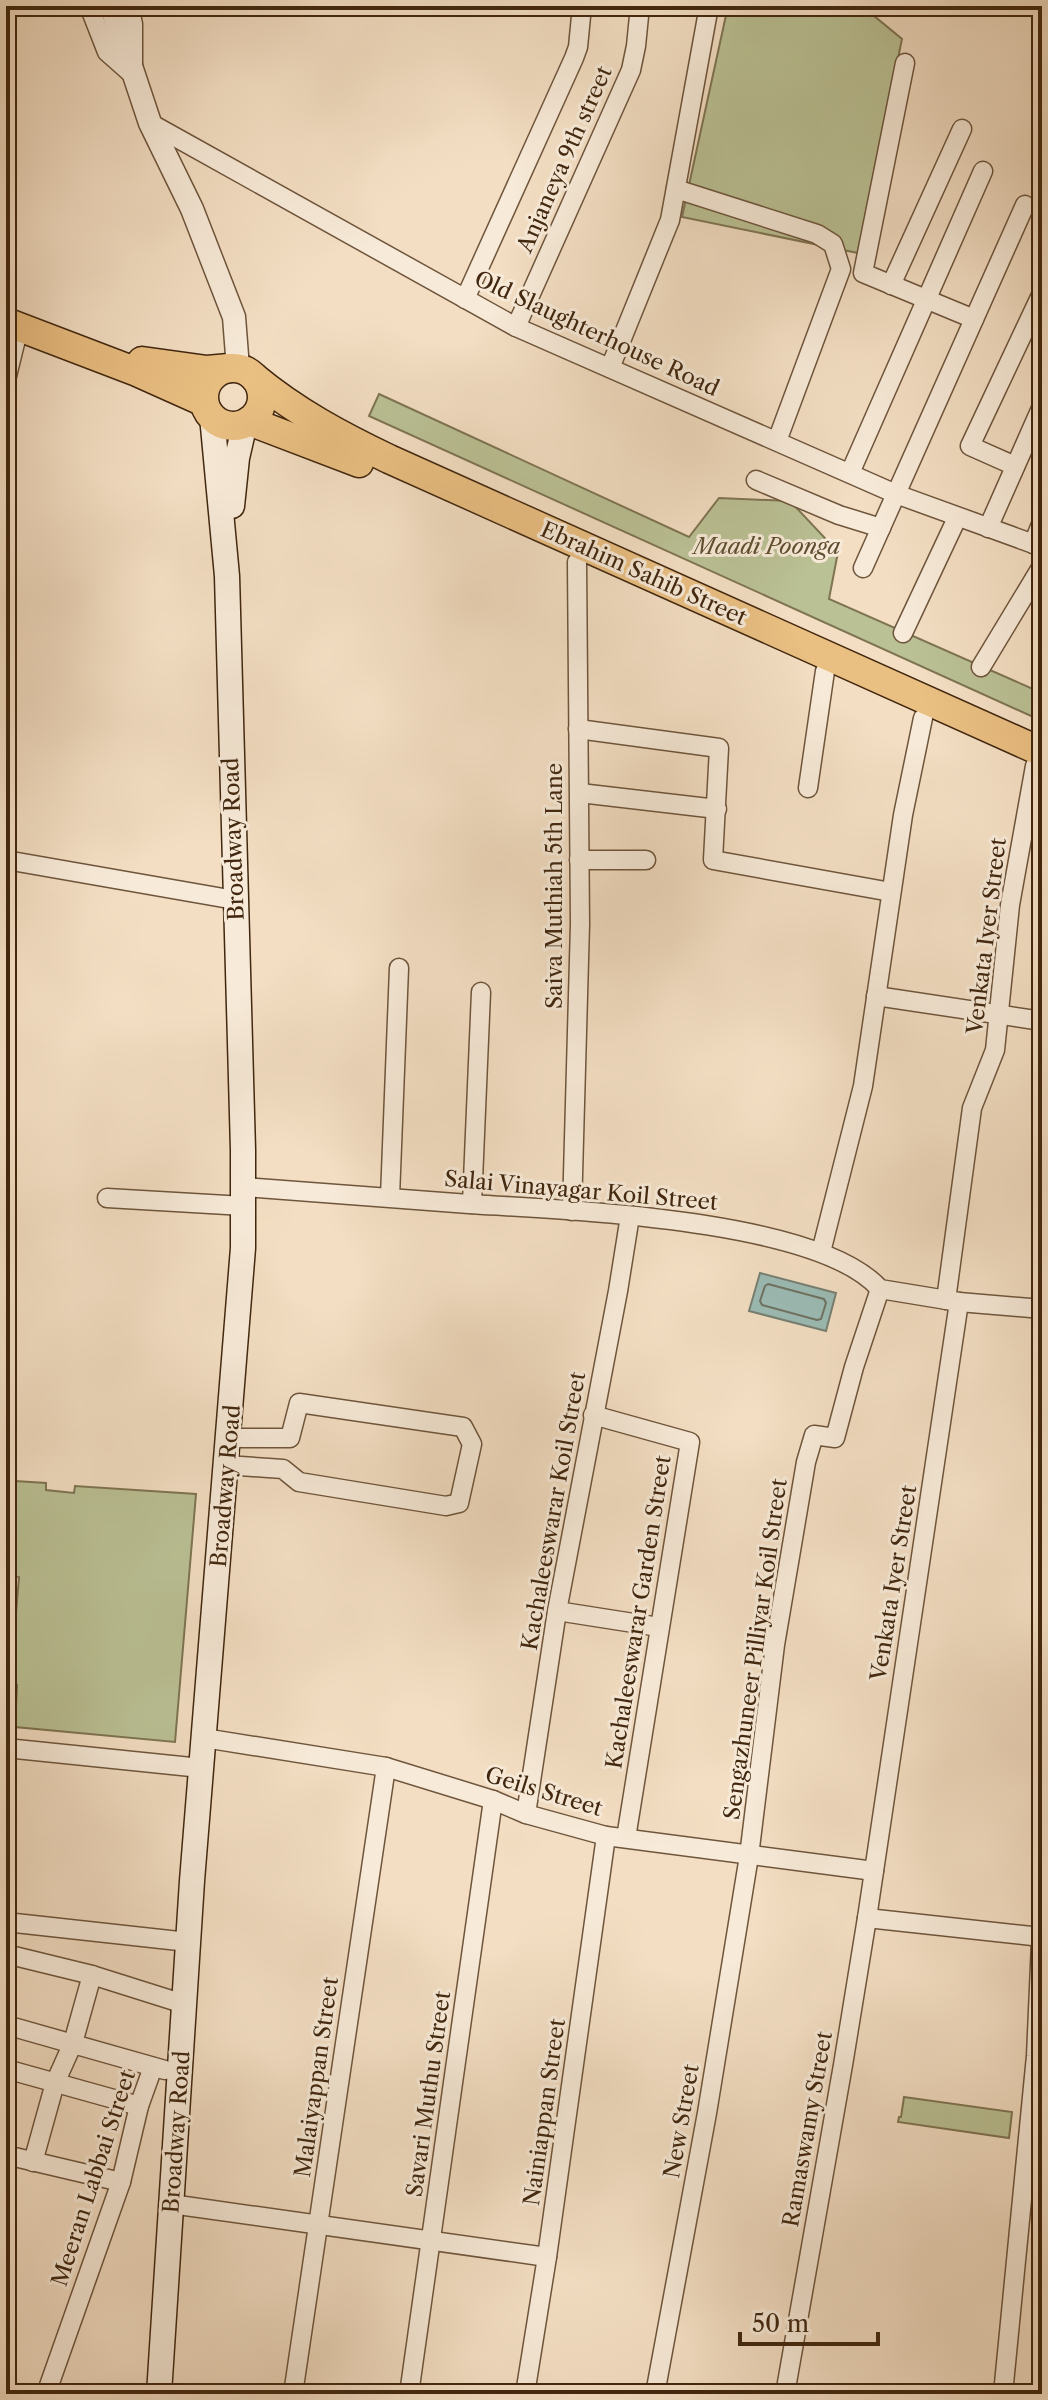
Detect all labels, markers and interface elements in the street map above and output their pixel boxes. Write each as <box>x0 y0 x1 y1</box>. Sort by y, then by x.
street label: Anjaneya 9th street <box>511 62 618 258</box>
street label: Old Slaughterhouse Road <box>470 265 723 402</box>
street label: Ebrahim Sahib Street <box>537 516 751 631</box>
park label: Maadi Poonga <box>691 533 840 560</box>
street label: Broadway Road <box>217 757 250 921</box>
street label: Saiva Muthiah 5th Lane <box>541 763 568 1009</box>
street label: Venkata Iyer Street <box>961 836 1012 1037</box>
street label: Salai Vinayagar Koil Street <box>443 1165 719 1216</box>
street label: Kachaleeswarar Koil Street <box>516 1370 591 1652</box>
street label: Broadway Road <box>205 1404 246 1568</box>
street label: Kachaleeswarar Garden Street <box>600 1453 677 1771</box>
street label: Sengazhuneer Pilliyar Koil Street <box>718 1477 793 1821</box>
street label: Venkata Iyer Street <box>865 1483 922 1684</box>
street label: Geils Street <box>482 1761 606 1822</box>
street label: Malaiyappan Street <box>289 1975 344 2179</box>
street label: Savari Muthu Street <box>401 1989 456 2199</box>
street label: Nainiappan Street <box>518 2017 571 2207</box>
street label: Ramaswamy Street <box>777 2029 838 2229</box>
street label: Broadway Road <box>157 2050 196 2214</box>
street label: New Street <box>658 2062 705 2180</box>
street label: Meeran Labbai Street <box>46 2066 141 2290</box>
scale bar <box>740 2296 878 2346</box>
text: 50 m <box>752 2309 809 2338</box>

